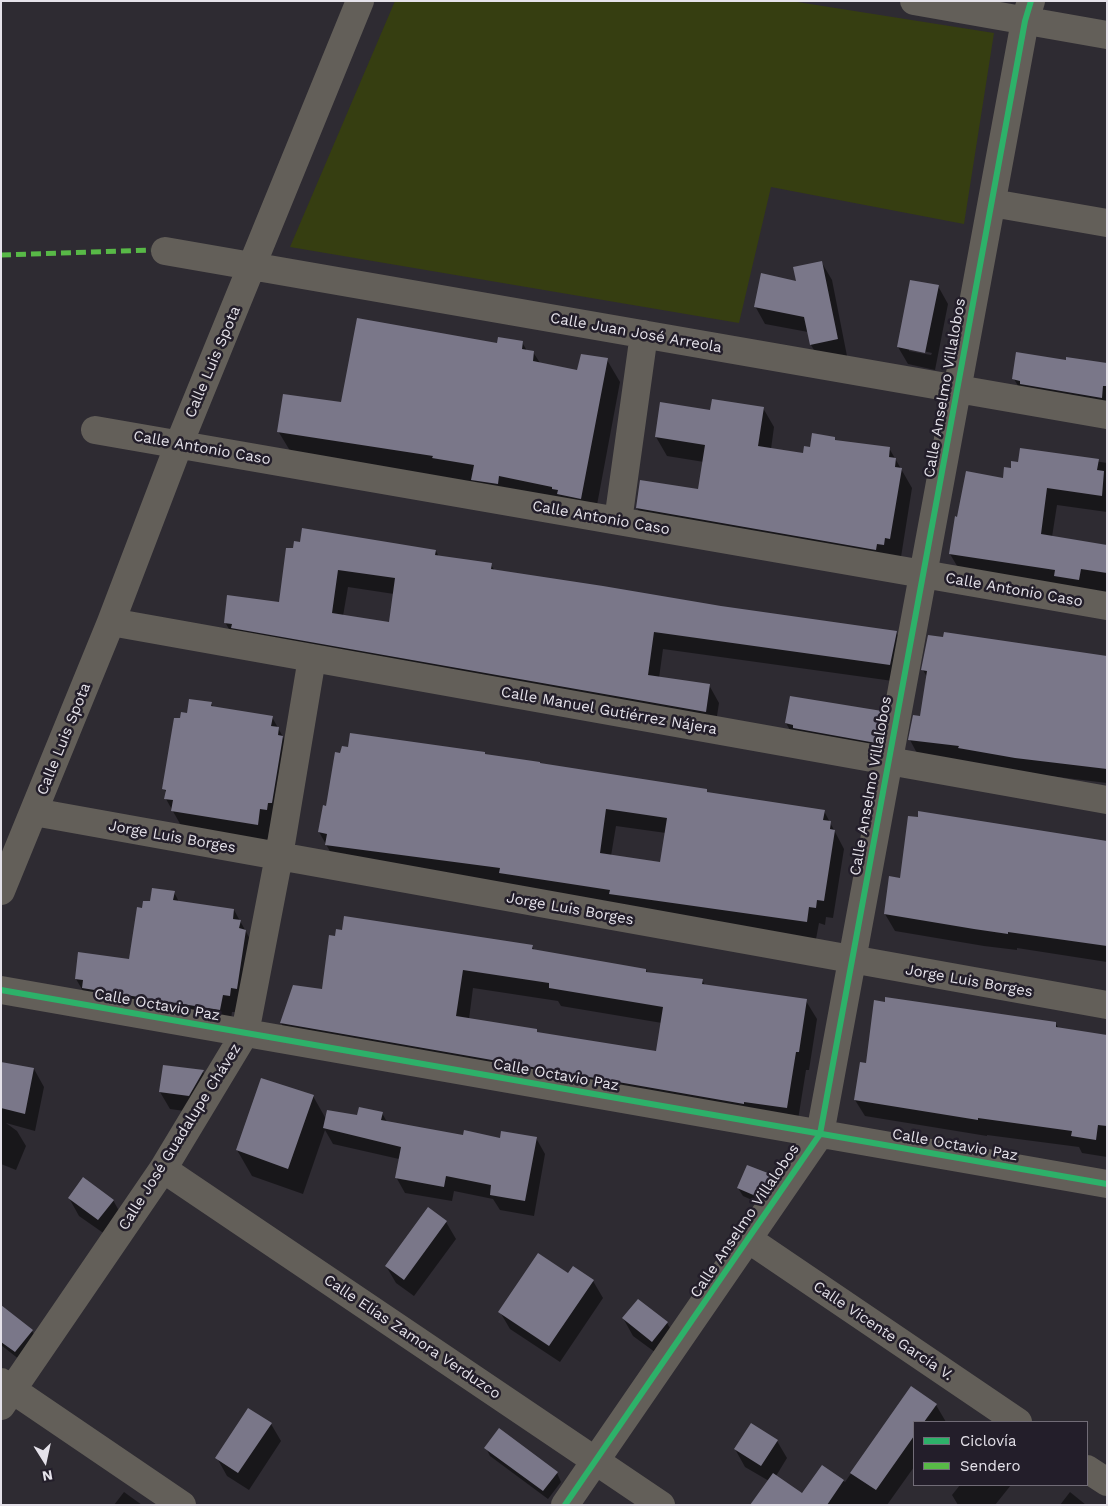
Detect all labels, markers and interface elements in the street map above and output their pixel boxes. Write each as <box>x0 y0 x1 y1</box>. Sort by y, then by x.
street label: Calle Anselmo Villalobos <box>920 297 970 479</box>
street label: Calle Luis Spota <box>181 304 245 420</box>
street label: Calle Juan José Arreola <box>549 309 723 357</box>
street label: Calle Antonio Caso <box>132 427 272 469</box>
street label: Calle Antonio Caso <box>531 497 671 539</box>
street label: Calle Antonio Caso <box>944 569 1084 611</box>
street label: Calle Luis Spota <box>33 680 95 798</box>
street label: Calle Manuel Gutiérrez Nájera <box>500 683 718 739</box>
street label: Calle Anselmo Villalobos <box>846 695 896 877</box>
street label: Jorge Luis Borges <box>107 817 237 857</box>
street label: Jorge Luis Borges <box>505 889 635 929</box>
street label: Jorge Luis Borges <box>904 961 1034 1001</box>
street label: Calle Octavio Paz <box>93 985 221 1025</box>
street label: Calle José Guadalupe Chávez <box>115 1040 245 1234</box>
street label: Calle Octavio Paz <box>492 1055 620 1095</box>
street label: Calle Octavio Paz <box>891 1125 1019 1165</box>
street label: Calle Anselmo Villalobos <box>687 1141 803 1301</box>
street label: Calle Elías Zamora Verduzco <box>320 1271 504 1403</box>
street label: Calle Vicente García V. <box>810 1277 956 1385</box>
legend <box>913 1421 1088 1486</box>
text: Ciclovía <box>960 1432 1017 1450</box>
north arrow <box>20 1436 70 1486</box>
text: Sendero <box>960 1457 1021 1475</box>
text: N <box>41 1467 54 1485</box>

